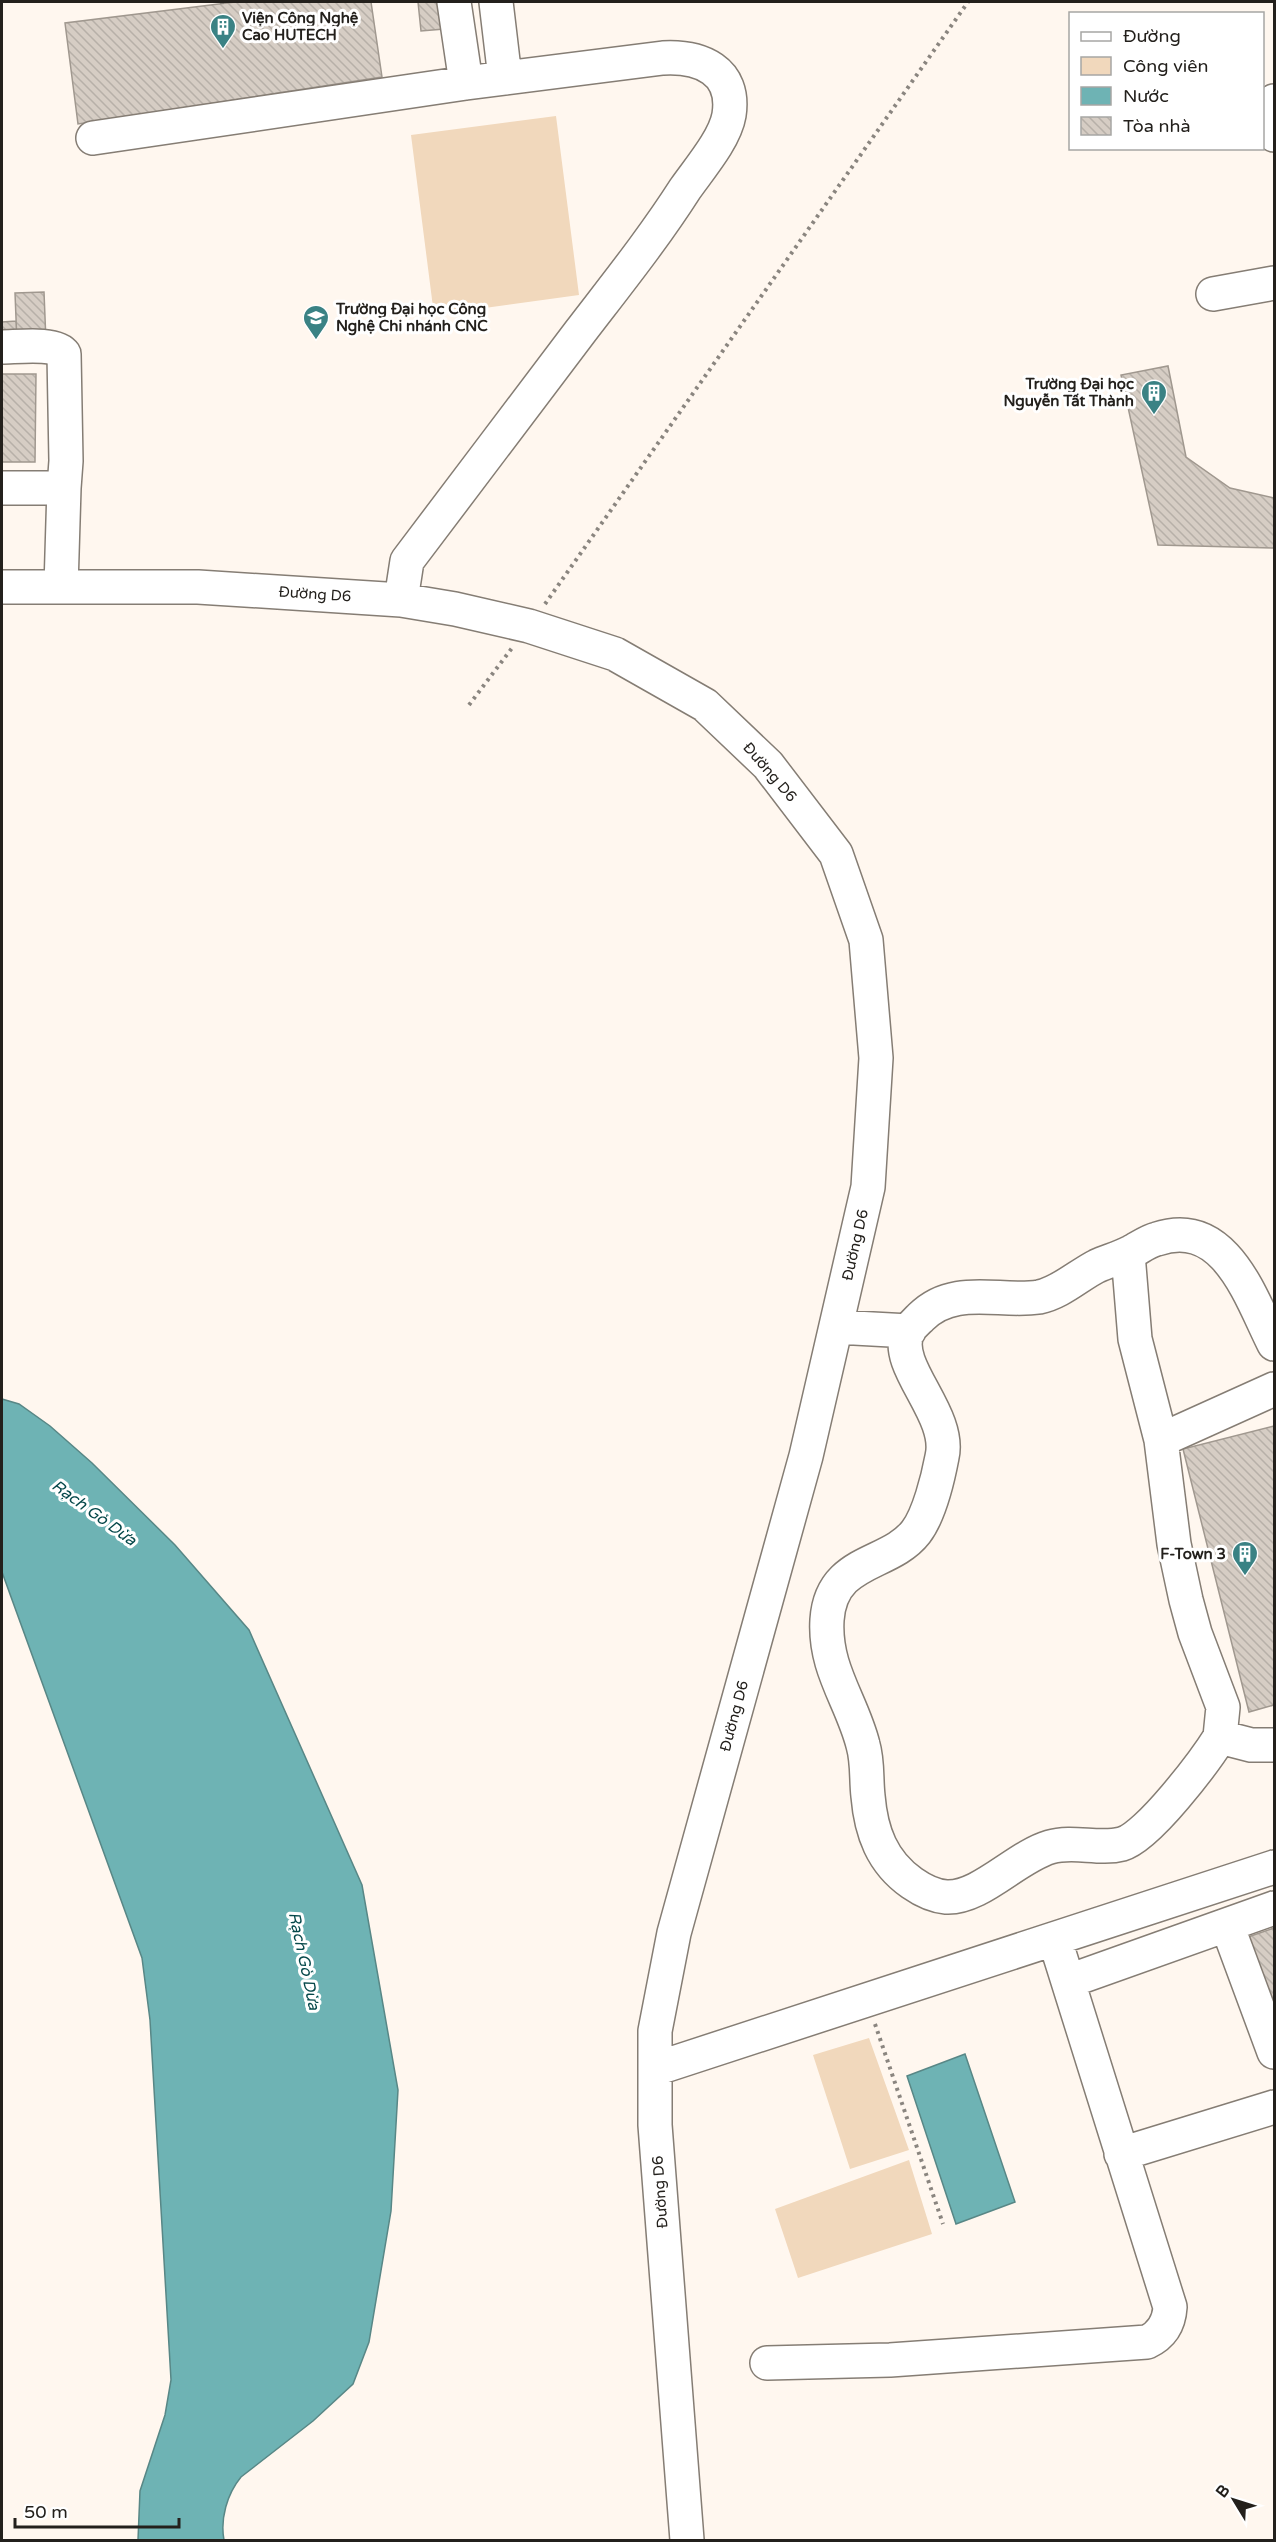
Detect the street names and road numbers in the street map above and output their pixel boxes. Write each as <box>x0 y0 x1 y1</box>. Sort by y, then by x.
street label: Đường D6 <box>278 582 352 606</box>
street label: Đường D6 <box>739 739 801 805</box>
street label: Đường D6 <box>838 1208 872 1282</box>
street label: Đường D6 <box>716 1679 752 1753</box>
street label: Đường D6 <box>648 2155 672 2229</box>

